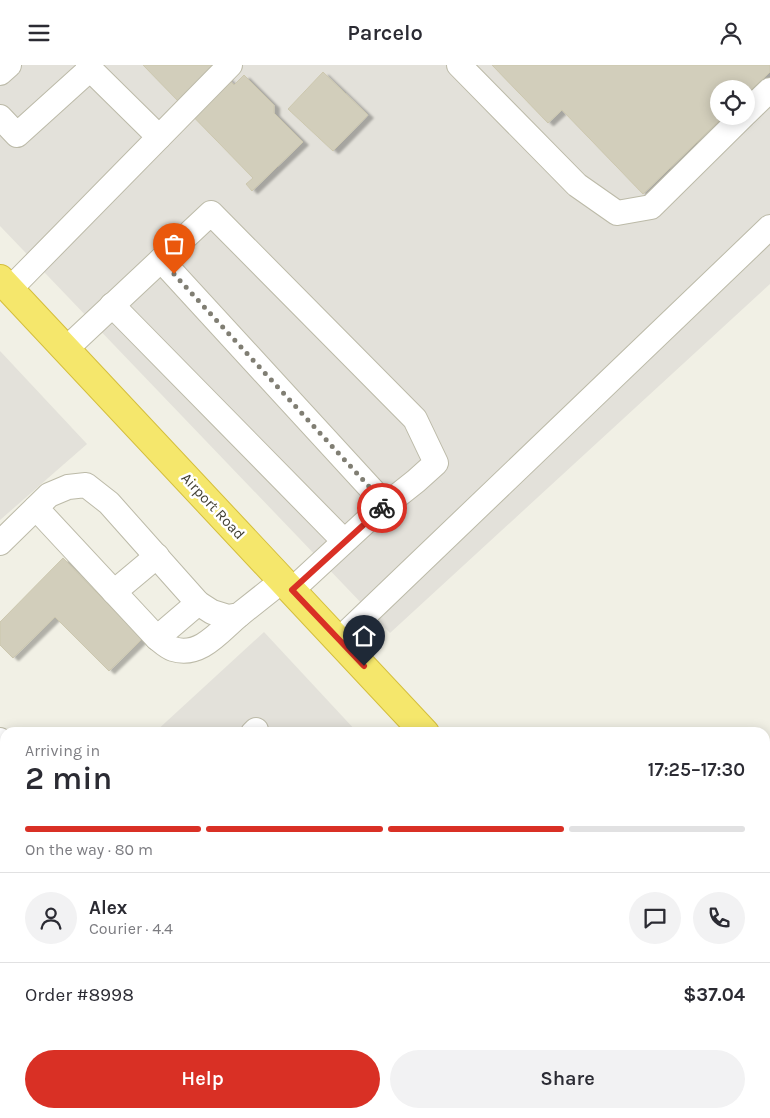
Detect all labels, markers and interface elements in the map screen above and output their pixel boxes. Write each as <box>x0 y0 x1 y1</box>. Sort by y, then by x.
icon: menu <box>25 19 53 47</box>
icon: person <box>717 19 745 47</box>
text: Parcelo <box>347 20 423 46</box>
map controls <box>710 80 755 125</box>
button: locate <box>710 80 755 125</box>
pin <box>153 223 195 274</box>
icon: bag <box>160 230 188 258</box>
street label: Airport Road <box>178 469 248 543</box>
courier <box>357 483 407 533</box>
icon: bike <box>368 494 396 522</box>
pin <box>343 615 385 666</box>
icon: home <box>350 622 378 650</box>
text: Arriving in <box>25 741 100 760</box>
text: 17:25–17:30 <box>648 759 745 781</box>
text: 2 min <box>25 760 112 797</box>
text: On the way · 80 m <box>25 840 153 859</box>
button: person <box>25 892 77 944</box>
button: chat <box>629 892 681 944</box>
button: phone <box>693 892 745 944</box>
text: Alex <box>89 897 127 919</box>
text: Courier · 4.4 <box>89 919 173 938</box>
text: Order #8998 <box>25 984 134 1006</box>
text: $37.04 <box>683 984 745 1006</box>
button: Help <box>25 1050 380 1108</box>
button: Share <box>390 1050 745 1108</box>

